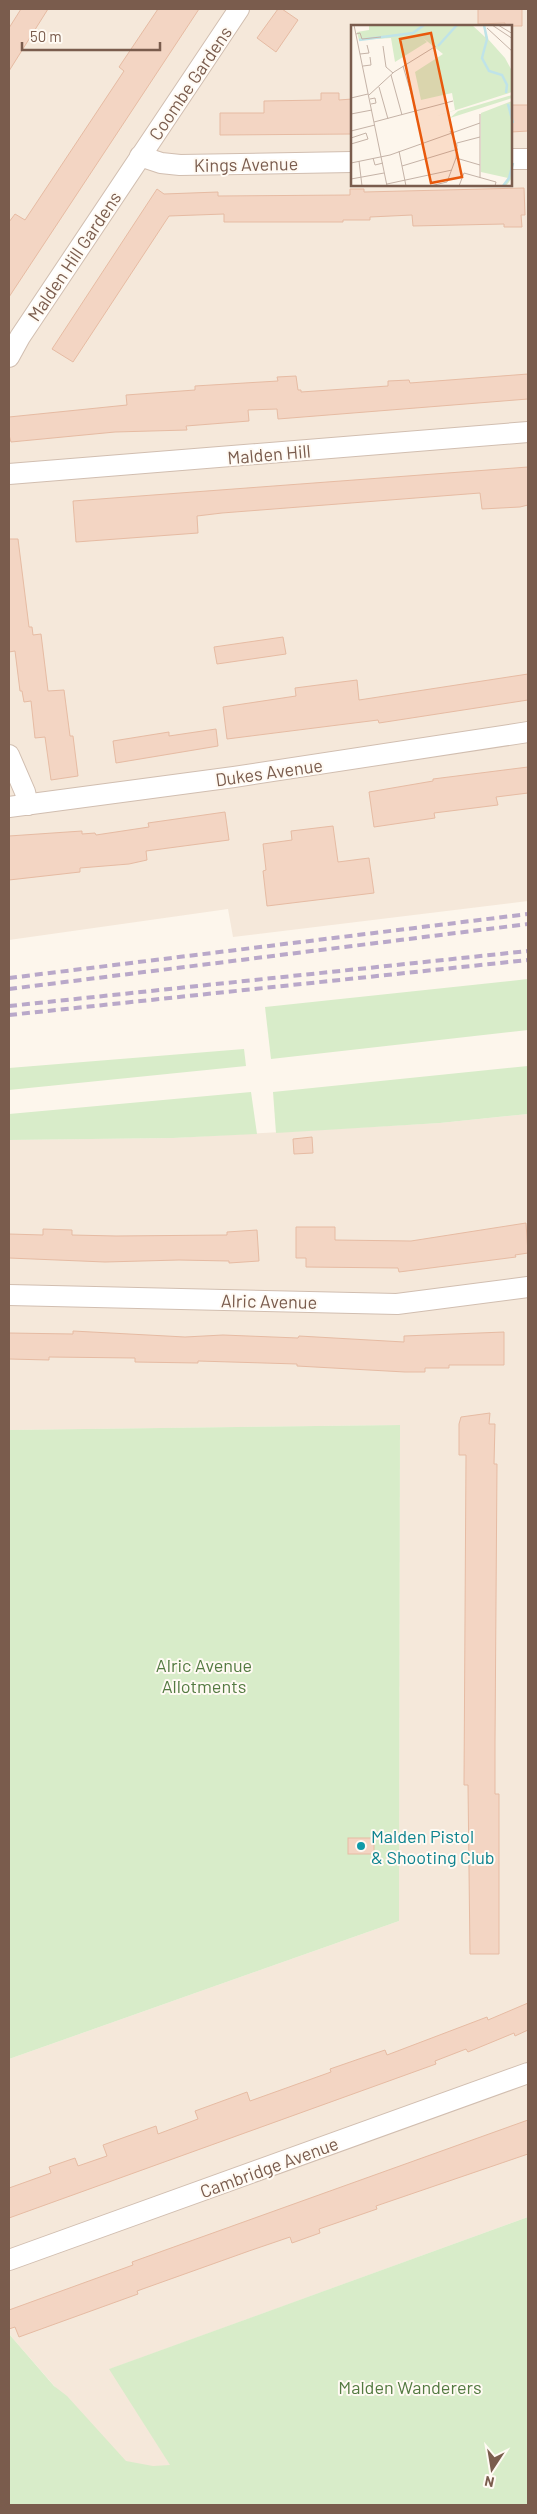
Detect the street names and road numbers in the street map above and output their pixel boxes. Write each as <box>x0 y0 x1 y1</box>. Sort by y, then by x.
street label: Coombe Gardens <box>144 22 236 144</box>
street label: Kings Avenue <box>194 152 298 176</box>
street label: Malden Hill Gardens <box>23 187 125 325</box>
street label: Malden Hill <box>226 439 312 469</box>
street label: Dukes Avenue <box>214 754 324 790</box>
street label: Alric Avenue <box>221 1289 317 1313</box>
street label: Cambridge Avenue <box>197 2132 341 2202</box>

